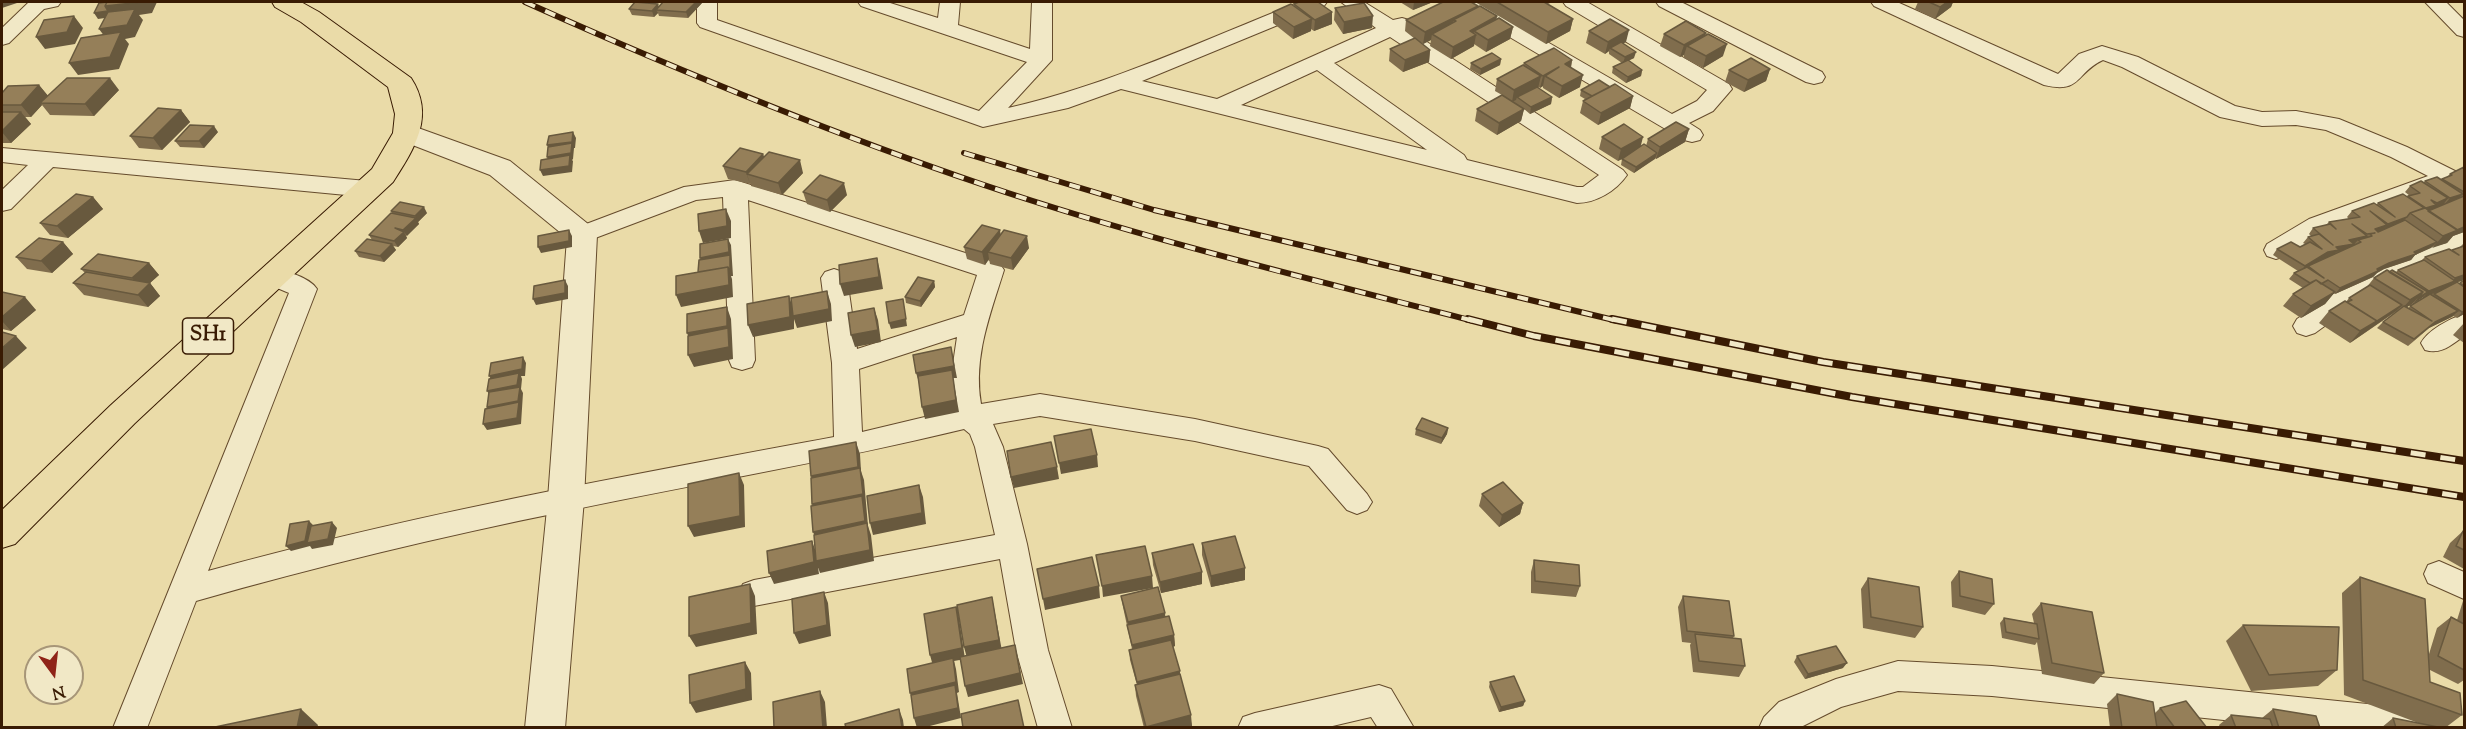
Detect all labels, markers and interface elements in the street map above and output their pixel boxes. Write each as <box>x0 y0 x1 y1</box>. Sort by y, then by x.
road number: SH1 <box>182 318 234 354</box>
north arrow <box>24 645 84 705</box>
text: N <box>49 678 67 704</box>

